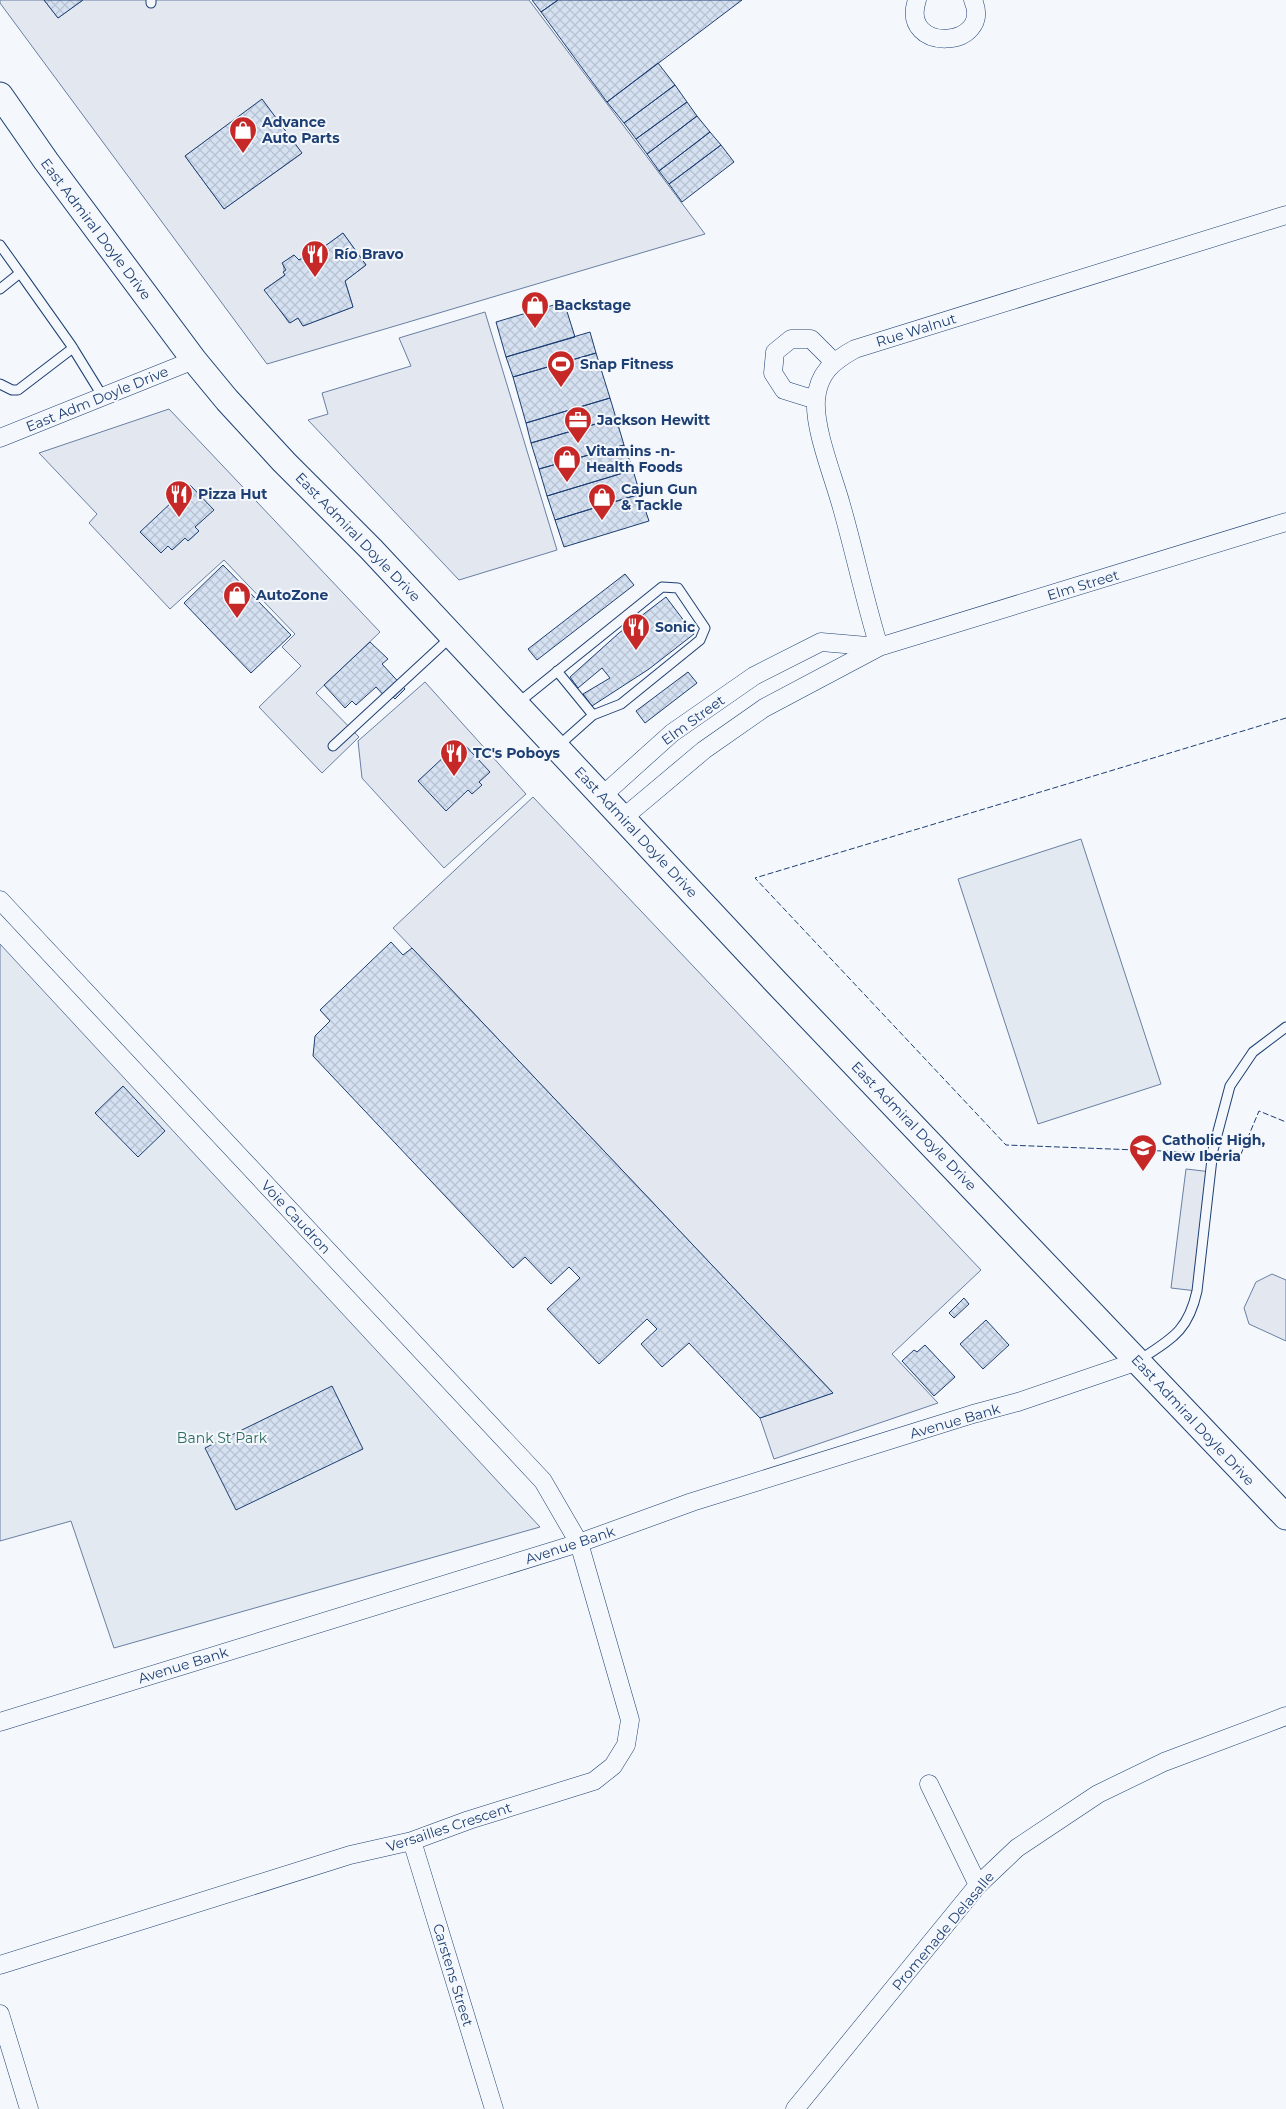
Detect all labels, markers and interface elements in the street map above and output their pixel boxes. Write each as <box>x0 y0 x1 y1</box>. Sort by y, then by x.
place label: Advance Auto Parts <box>261 113 340 147</box>
shop icon: Advance Auto Parts <box>228 115 258 154</box>
street label: East Admiral Doyle Drive <box>37 155 155 303</box>
restaurant icon: Río Bravo <box>300 239 330 278</box>
place label: Río Bravo <box>334 245 404 263</box>
shop icon: Backstage <box>520 290 550 329</box>
place label: Backstage <box>554 296 631 314</box>
street label: Rue Walnut <box>874 309 959 351</box>
sports icon: Snap Fitness <box>546 349 576 388</box>
place label: Snap Fitness <box>580 355 674 373</box>
street label: East Adm Doyle Drive <box>23 362 171 436</box>
office icon: Jackson Hewitt <box>563 405 593 444</box>
place label: Jackson Hewitt <box>596 411 710 429</box>
place label: Vitamins -n- Health Foods <box>585 442 683 476</box>
shop icon: Vitamins -n- Health Foods <box>552 444 582 483</box>
street label: East Admiral Doyle Drive <box>292 469 424 605</box>
restaurant icon: Pizza Hut <box>164 479 194 518</box>
place label: Cajun Gun & Tackle <box>621 480 697 514</box>
shop icon: Cajun Gun & Tackle <box>587 482 617 521</box>
place label: Pizza Hut <box>198 485 267 503</box>
street label: Elm Street <box>1045 565 1121 604</box>
shop icon: AutoZone <box>222 580 252 619</box>
place label: AutoZone <box>255 586 328 604</box>
restaurant icon: Sonic <box>621 612 651 651</box>
place label: Sonic <box>655 618 696 636</box>
street label: Elm Street <box>658 691 728 749</box>
restaurant icon: TC's Poboys <box>439 738 469 777</box>
place label: TC's Poboys <box>473 744 560 762</box>
street label: East Admiral Doyle Drive <box>570 763 702 901</box>
street label: East Admiral Doyle Drive <box>848 1058 980 1194</box>
place label: Catholic High, New Iberia <box>1162 1131 1265 1165</box>
school or university icon: Catholic High, New Iberia <box>1128 1133 1158 1172</box>
street label: Voie Caudron <box>257 1176 335 1258</box>
street label: East Admiral Doyle Drive <box>1127 1351 1259 1489</box>
street label: Avenue Bank <box>908 1399 1003 1442</box>
park label: Bank St Park <box>177 1429 268 1447</box>
street label: Avenue Bank <box>523 1522 618 1568</box>
street label: Avenue Bank <box>136 1643 231 1687</box>
street label: Versailles Crescent <box>384 1798 514 1856</box>
street label: Promenade Delasalle <box>888 1868 998 1994</box>
street label: Carstens Street <box>429 1921 477 2029</box>

